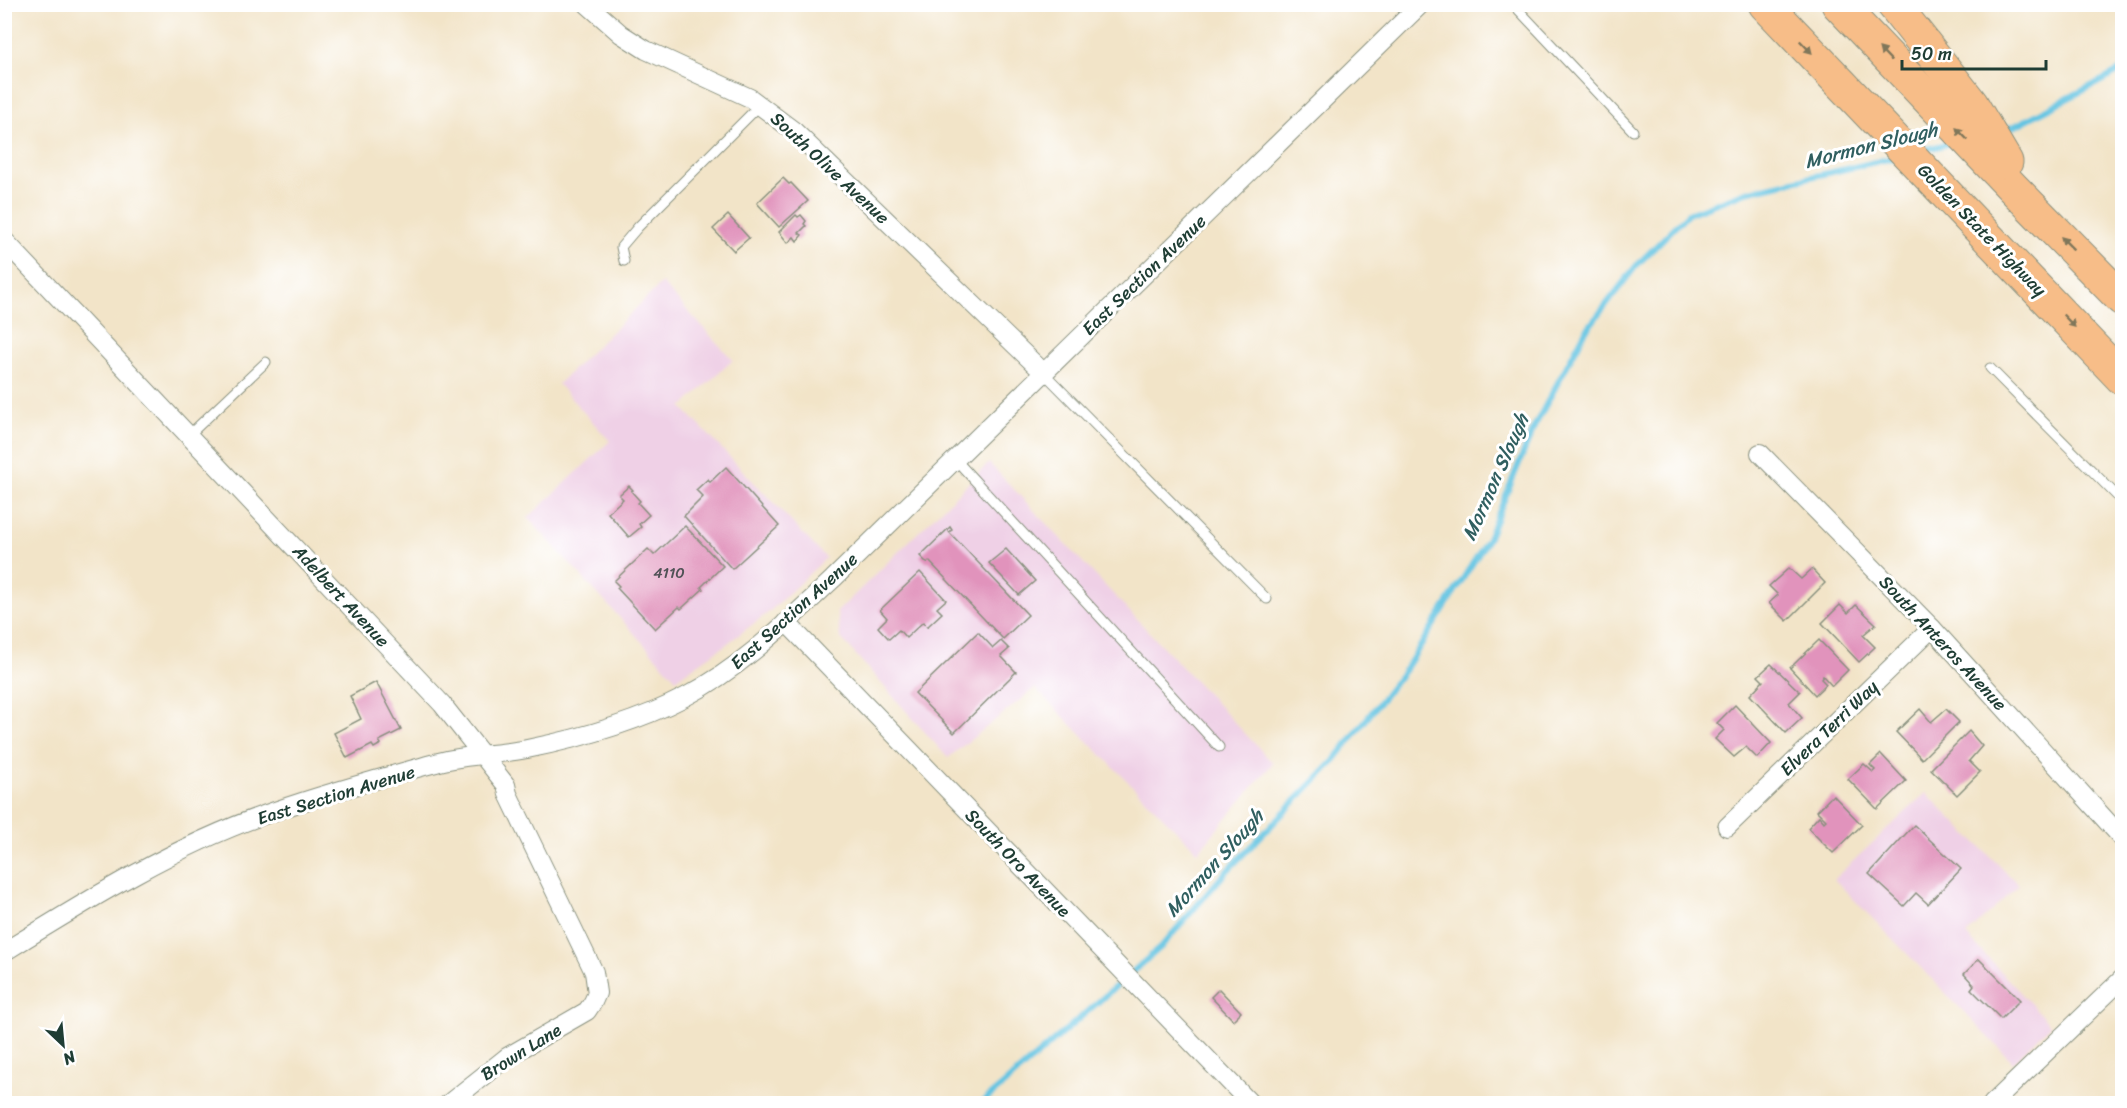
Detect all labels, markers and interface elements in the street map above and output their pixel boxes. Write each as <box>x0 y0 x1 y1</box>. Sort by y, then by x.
scale bar <box>1902 33 2046 71</box>
text: 50 m <box>1911 38 1952 70</box>
one-way arrow <box>1798 39 1812 53</box>
one-way arrow <box>1878 46 1892 61</box>
street label: South Olive Avenue <box>763 104 897 232</box>
water label: Mormon Slough <box>1801 112 1943 179</box>
one-way arrow <box>1955 128 1969 142</box>
street label: Golden State Highway <box>1909 156 2055 305</box>
street label: East Section Avenue <box>1074 207 1214 343</box>
one-way arrow <box>2060 236 2074 250</box>
one-way arrow <box>2062 313 2075 328</box>
water label: Mormon Slough <box>1452 407 1540 546</box>
street label: Adelbert Avenue <box>284 536 398 655</box>
street label: East Section Avenue <box>722 544 866 678</box>
house number: 4110 <box>653 560 685 586</box>
street label: South Anteros Avenue <box>1871 567 2015 719</box>
street label: Elvera Terri Way <box>1772 672 1887 784</box>
street label: East Section Avenue <box>253 756 419 834</box>
water label: Mormon Slough <box>1156 800 1274 925</box>
street label: South Oro Avenue <box>957 801 1079 925</box>
street label: Brown Lane <box>474 1014 568 1090</box>
north arrow <box>33 1015 93 1075</box>
text: N <box>57 1042 82 1074</box>

